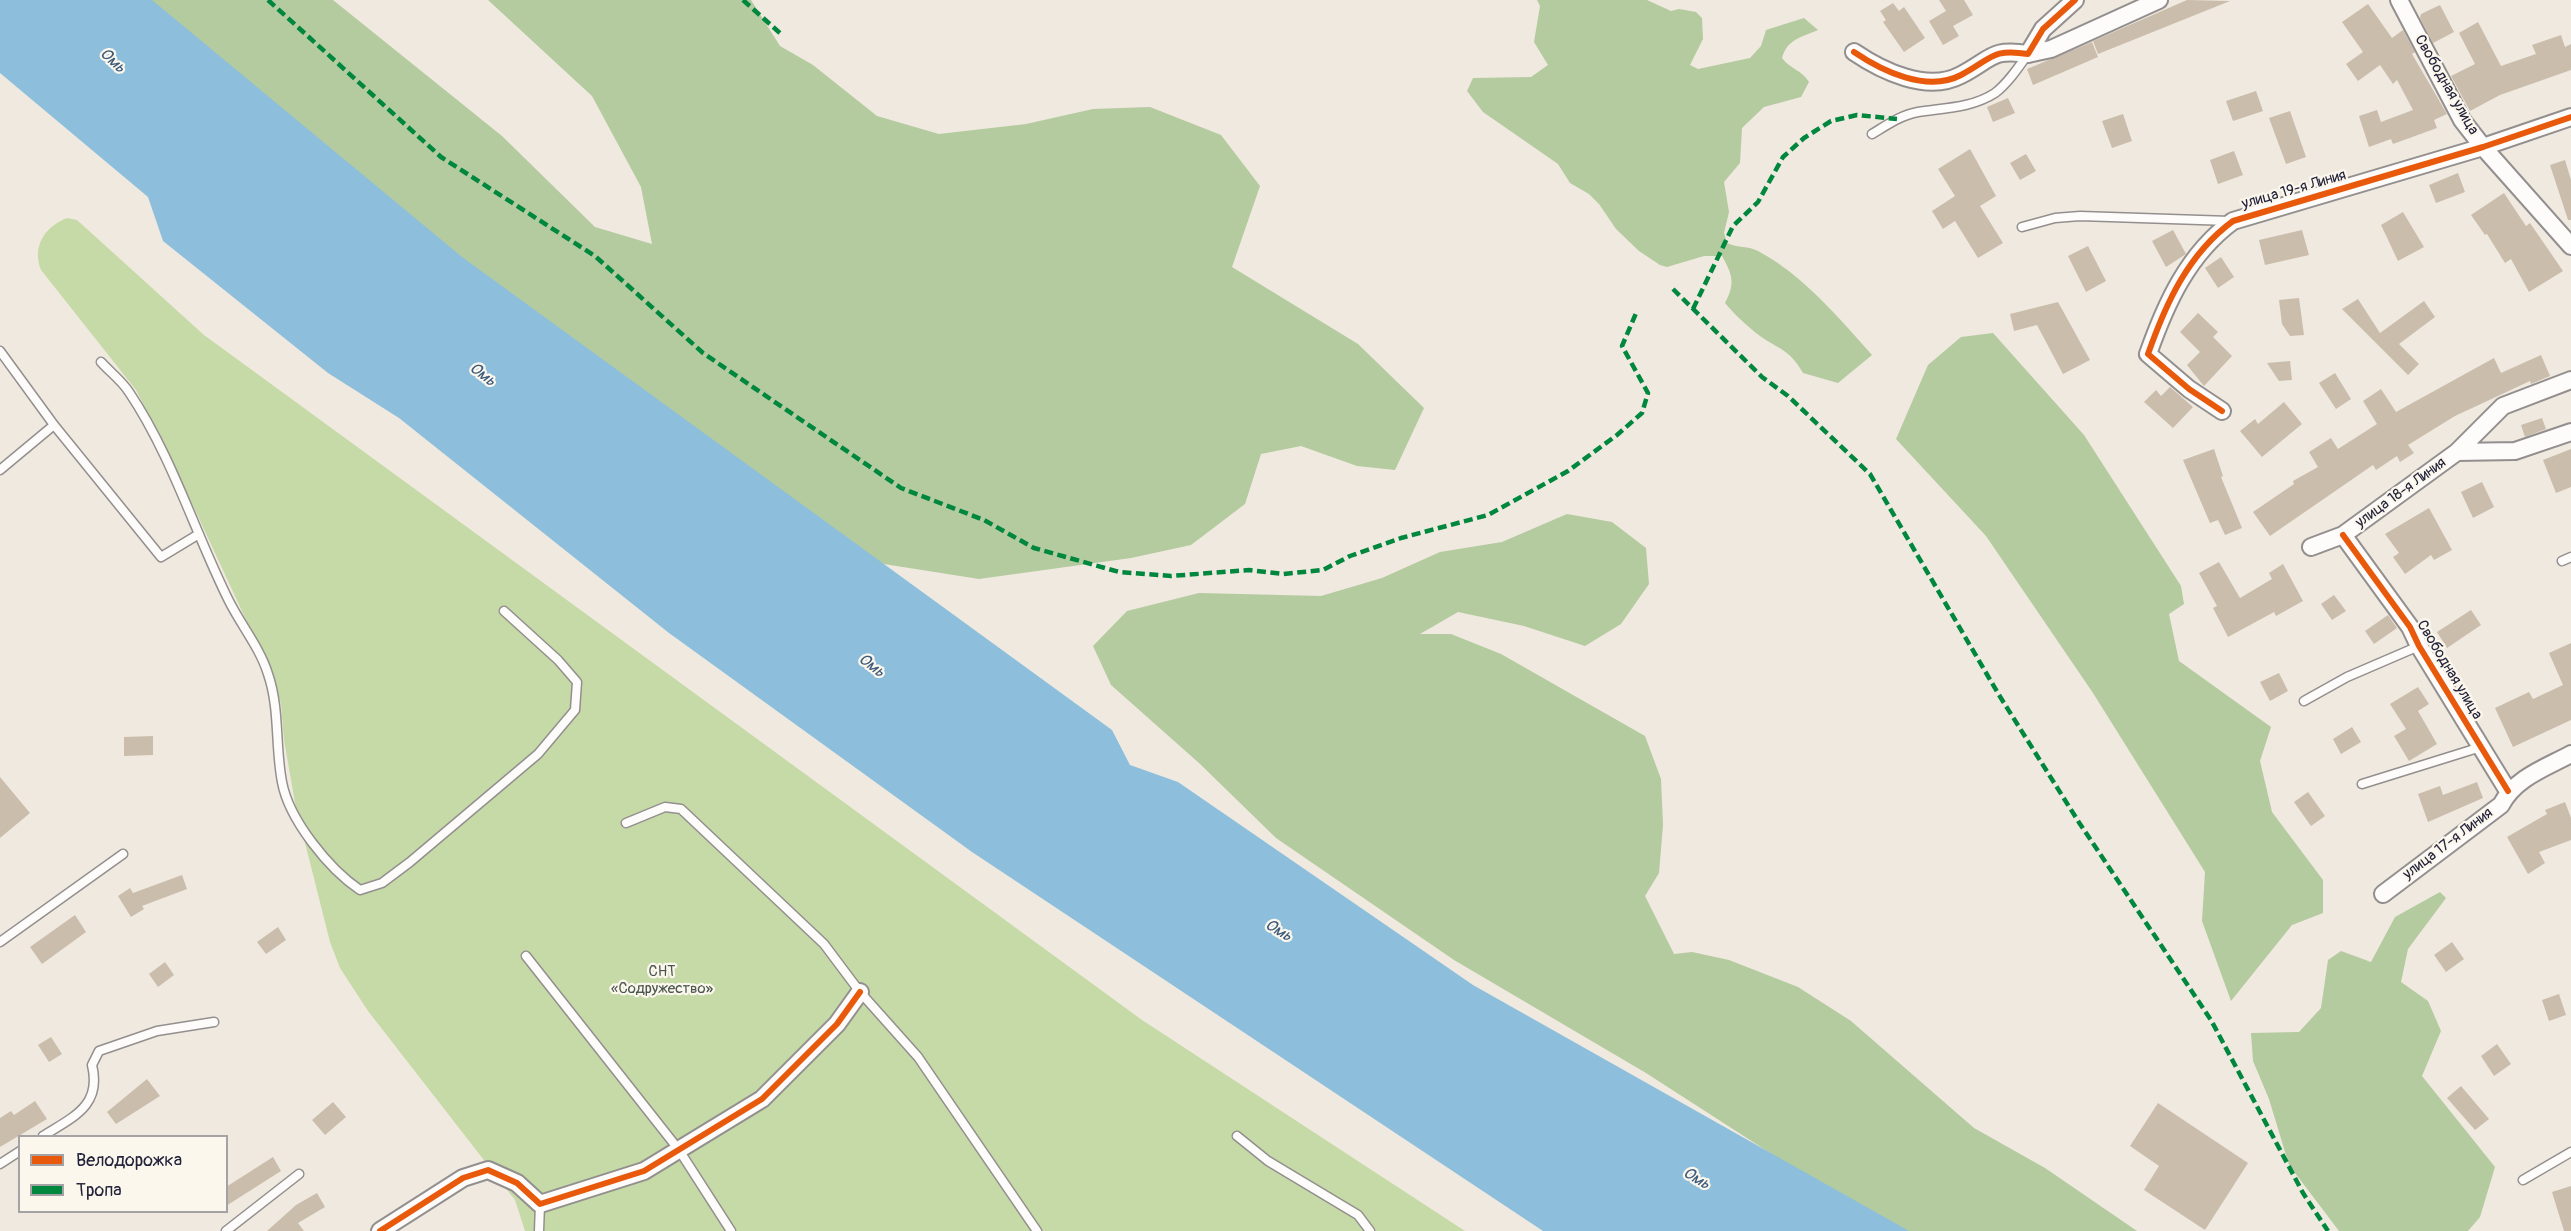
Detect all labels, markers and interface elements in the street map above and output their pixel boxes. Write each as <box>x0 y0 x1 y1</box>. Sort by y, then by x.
street label: Свободная улица <box>2410 32 2482 138</box>
water label: Омь <box>95 44 129 78</box>
street label: улица 19-я Линия <box>2240 166 2348 214</box>
water label: Омь <box>465 359 499 391</box>
street label: улица 18-я Линия <box>2352 454 2450 532</box>
street label: Свободная улица <box>2412 617 2486 723</box>
water label: Омь <box>854 650 888 682</box>
street label: улица 17-я Линия <box>2399 804 2497 884</box>
water label: Омь <box>1261 916 1295 946</box>
park label: СНТ «Содружество» <box>611 963 713 998</box>
legend <box>18 1135 228 1213</box>
text: Велодорожка <box>76 1149 182 1172</box>
water label: Омь <box>1679 1164 1713 1194</box>
text: Тропа <box>76 1179 122 1202</box>

